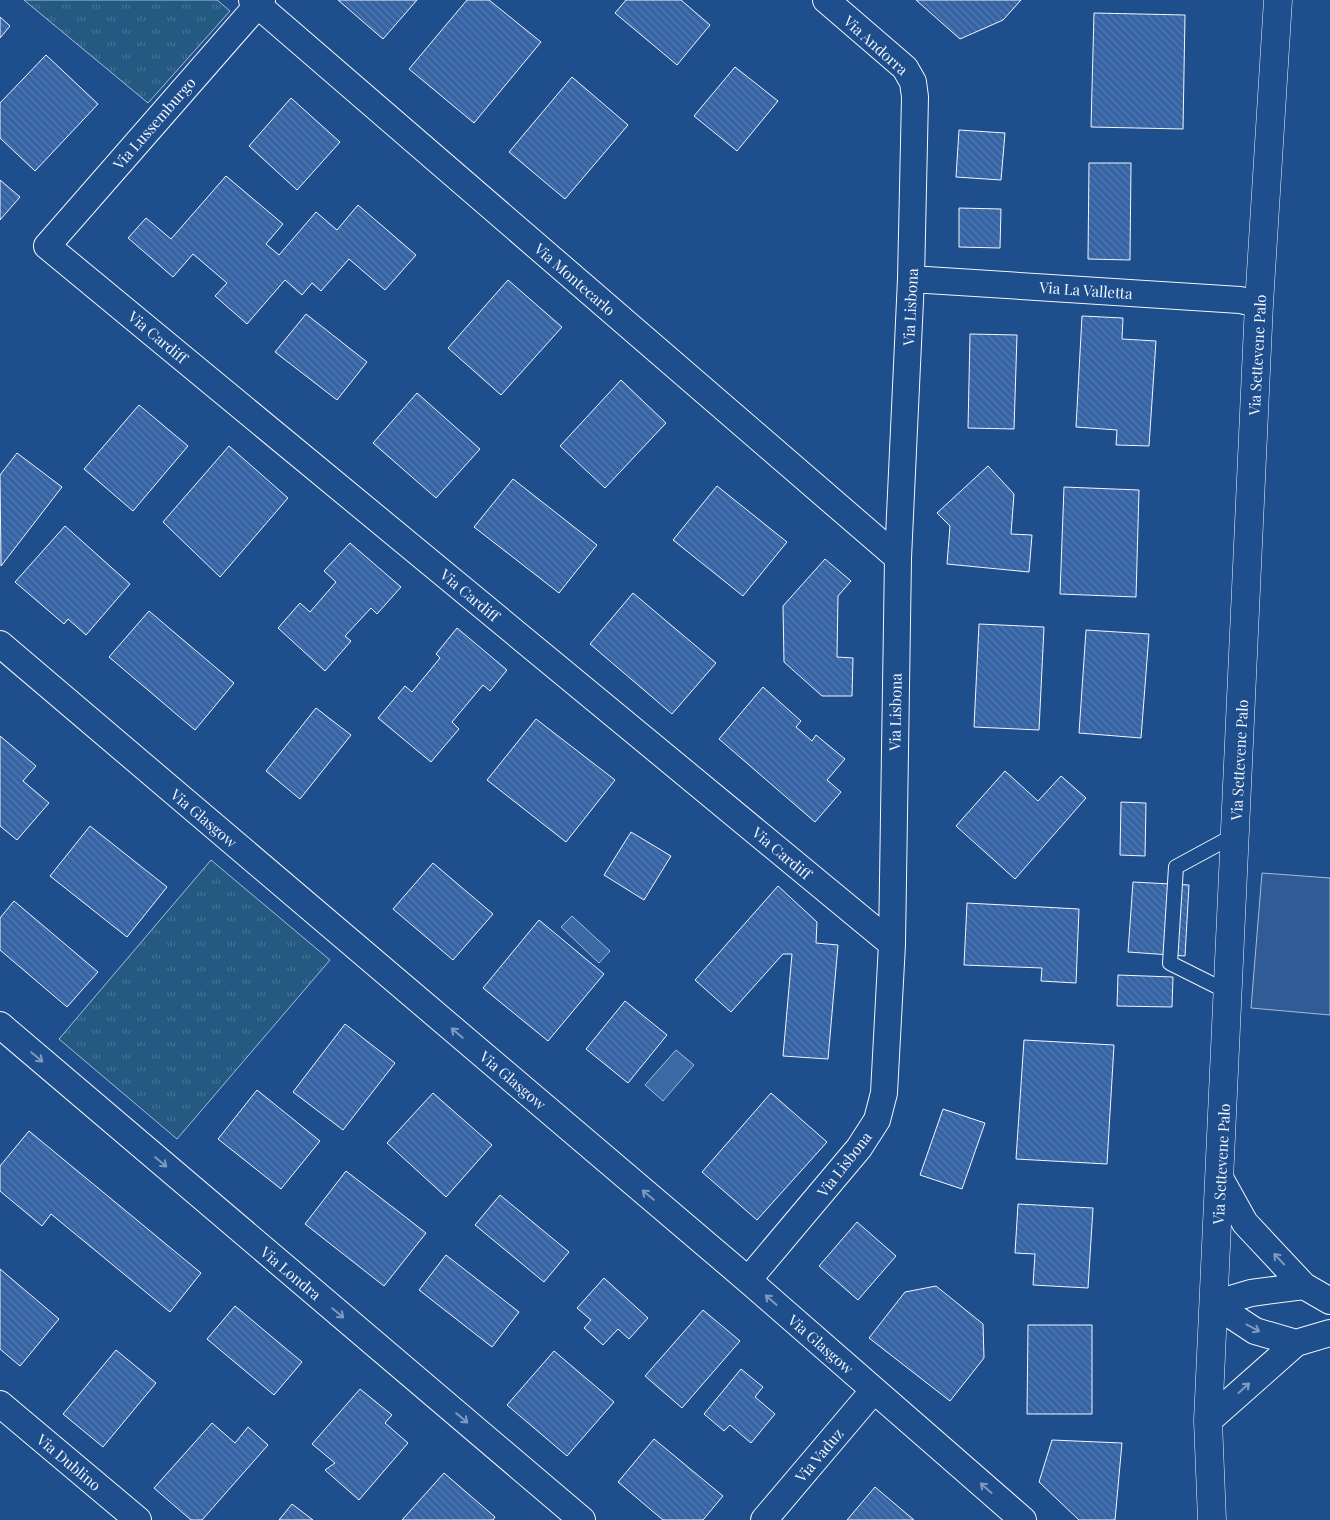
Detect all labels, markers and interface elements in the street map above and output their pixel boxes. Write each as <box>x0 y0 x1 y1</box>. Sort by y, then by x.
street label: Via Andorra <box>839 10 913 80</box>
street label: Via Lussemburgo <box>108 73 200 174</box>
street label: Via Montecarlo <box>530 238 620 320</box>
street label: Via Lisbona <box>898 267 922 347</box>
street label: Via La Valletta <box>1038 277 1134 303</box>
street label: Via Settevene Palo <box>1244 294 1270 417</box>
street label: Via Cardiff <box>123 306 193 368</box>
street label: Via Cardiff <box>435 564 505 626</box>
street label: Via Lisbona <box>884 673 906 752</box>
street label: Via Settevene Palo <box>1226 699 1252 822</box>
street label: Via Glasgow <box>166 784 242 852</box>
street label: Via Cardiff <box>747 822 817 884</box>
one-way arrow <box>451 1028 464 1039</box>
street label: Via Glasgow <box>475 1046 551 1114</box>
one-way arrow <box>30 1051 43 1062</box>
street label: Via Settevene Palo <box>1208 1103 1234 1226</box>
street label: Via Lisbona <box>812 1127 876 1201</box>
one-way arrow <box>154 1156 167 1167</box>
one-way arrow <box>641 1189 654 1201</box>
street label: Via Londra <box>256 1241 326 1305</box>
one-way arrow <box>1273 1253 1285 1266</box>
one-way arrow <box>765 1295 778 1306</box>
one-way arrow <box>331 1307 344 1318</box>
street label: Via Glasgow <box>783 1309 858 1378</box>
one-way arrow <box>1245 1324 1260 1334</box>
one-way arrow <box>1238 1383 1251 1394</box>
one-way arrow <box>455 1412 468 1423</box>
street label: Via Vaduz <box>790 1424 847 1487</box>
street label: Via Dublino <box>32 1429 105 1495</box>
one-way arrow <box>979 1482 992 1494</box>

